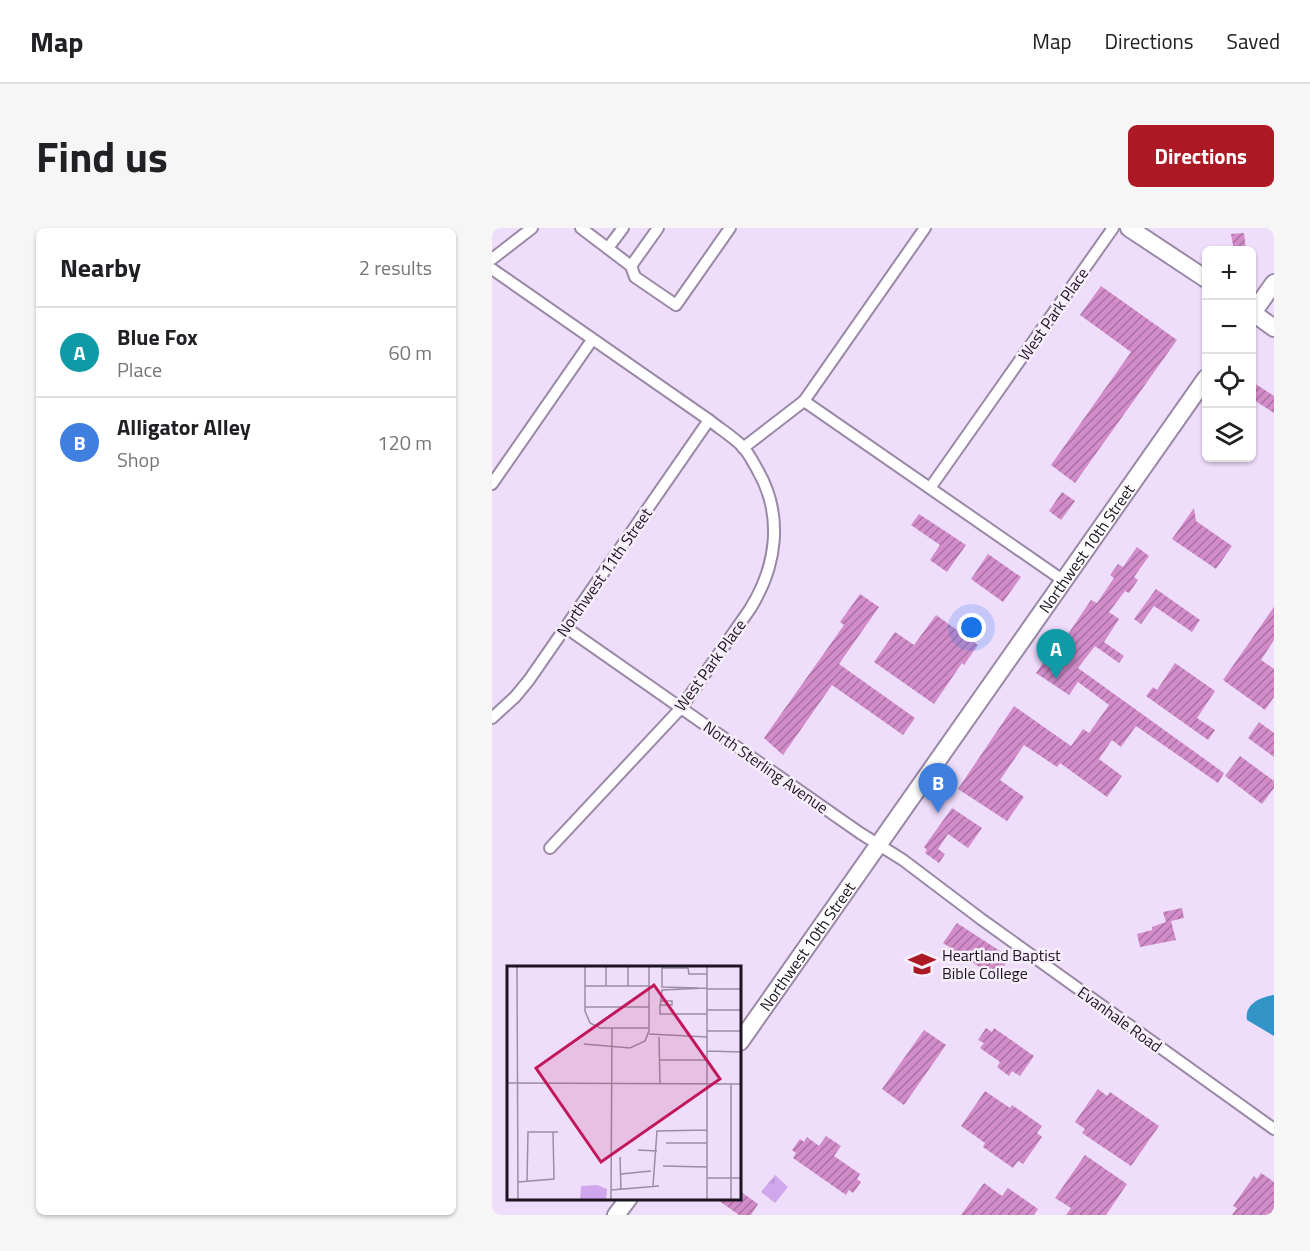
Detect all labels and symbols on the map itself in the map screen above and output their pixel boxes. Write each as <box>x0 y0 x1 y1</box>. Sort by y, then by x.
street label: West Park Place <box>1012 263 1094 365</box>
street label: Northwest 10th Street <box>1033 479 1140 618</box>
street label: Northwest 11th Street <box>550 502 658 641</box>
your location <box>957 613 986 642</box>
street label: West Park Place <box>668 614 752 716</box>
pin: A <box>1036 630 1076 679</box>
street label: North Sterling Avenue <box>699 715 833 819</box>
pin: B <box>918 764 958 813</box>
street label: Northwest 10th Street <box>754 877 861 1016</box>
place label: Heartland Baptist Bible College <box>942 943 1061 985</box>
school or university icon: Heartland Baptist Bible College <box>907 949 937 979</box>
inset map <box>507 966 741 1200</box>
street label: Evanhale Road <box>1073 980 1167 1058</box>

